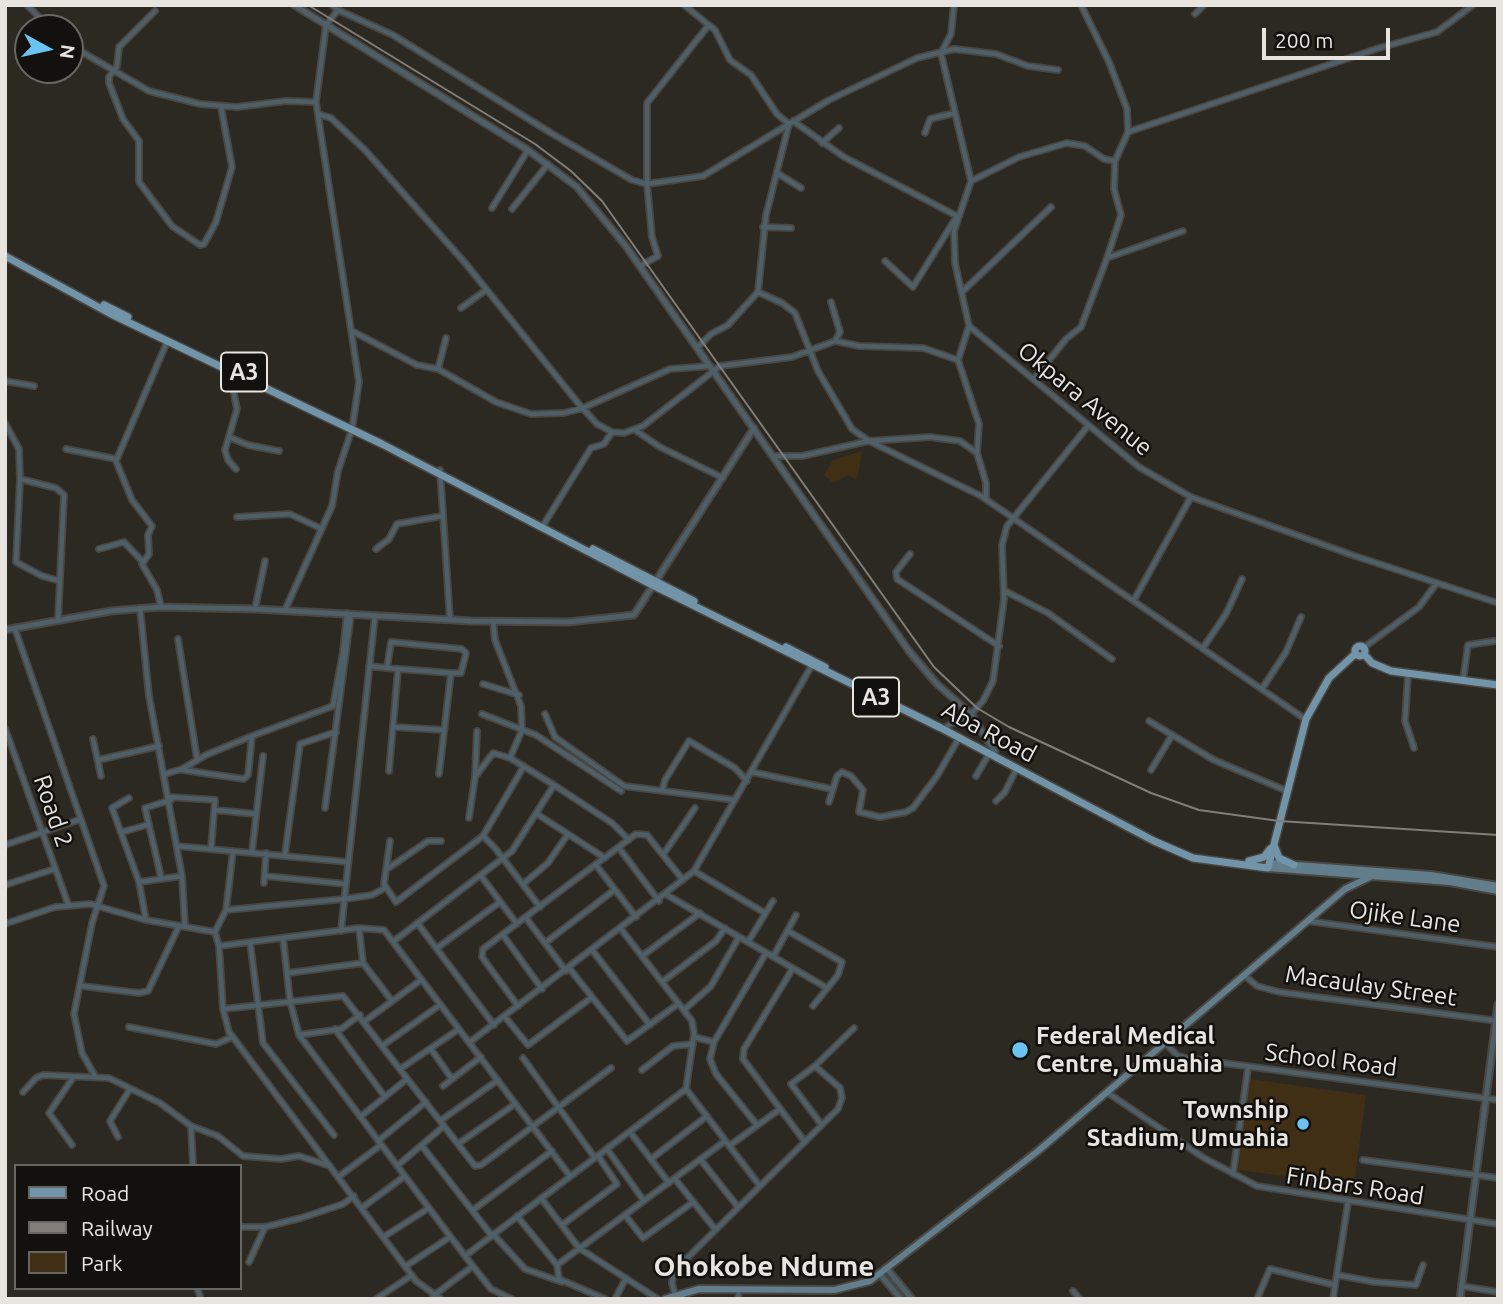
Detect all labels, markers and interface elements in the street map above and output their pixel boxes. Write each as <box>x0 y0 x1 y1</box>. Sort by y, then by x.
north arrow <box>14 14 84 84</box>
scale bar <box>1265 14 1393 58</box>
text: 200 m <box>1275 28 1333 52</box>
text: N <box>56 43 80 60</box>
street label: Okpara Avenue <box>1012 336 1158 462</box>
road number: A3 <box>221 352 267 392</box>
road number: A3 <box>853 678 899 716</box>
street label: Aba Road <box>937 695 1041 769</box>
street label: Road 2 <box>27 771 79 851</box>
street label: Ojike Lane <box>1347 895 1463 939</box>
street label: Macaulay Street <box>1283 960 1459 1012</box>
place label: Federal Medical Centre, Umuahia <box>1036 1022 1223 1078</box>
street label: School Road <box>1263 1038 1399 1082</box>
marker: Federal Medical Centre, Umuahia <box>1010 1040 1030 1060</box>
place label: Township Stadium, Umuahia <box>1087 1096 1289 1152</box>
marker: Township Stadium, Umuahia <box>1295 1116 1311 1132</box>
street label: Finbars Road <box>1284 1161 1426 1211</box>
legend <box>14 1164 242 1290</box>
text: Road <box>81 1181 129 1205</box>
text: Railway <box>81 1216 153 1240</box>
district label: Ohokobe Ndume <box>654 1250 874 1284</box>
text: Park <box>81 1251 123 1275</box>

